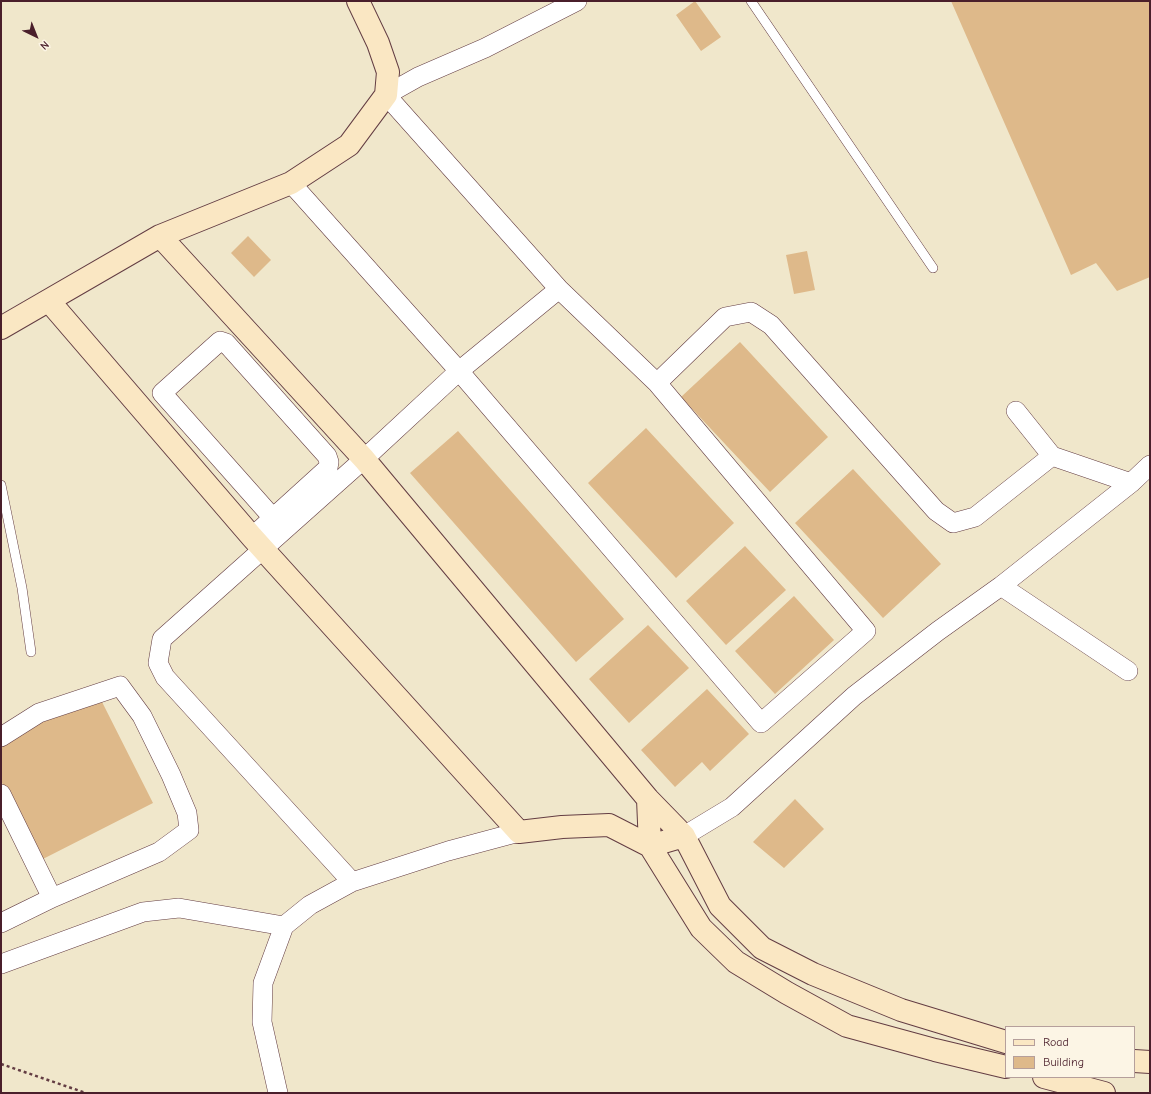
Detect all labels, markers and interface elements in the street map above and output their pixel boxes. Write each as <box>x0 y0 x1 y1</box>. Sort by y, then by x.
north arrow <box>16 16 56 56</box>
text: N <box>37 38 52 52</box>
legend <box>1005 1026 1135 1078</box>
text: Road <box>1043 1035 1069 1049</box>
text: Building <box>1043 1055 1084 1069</box>

